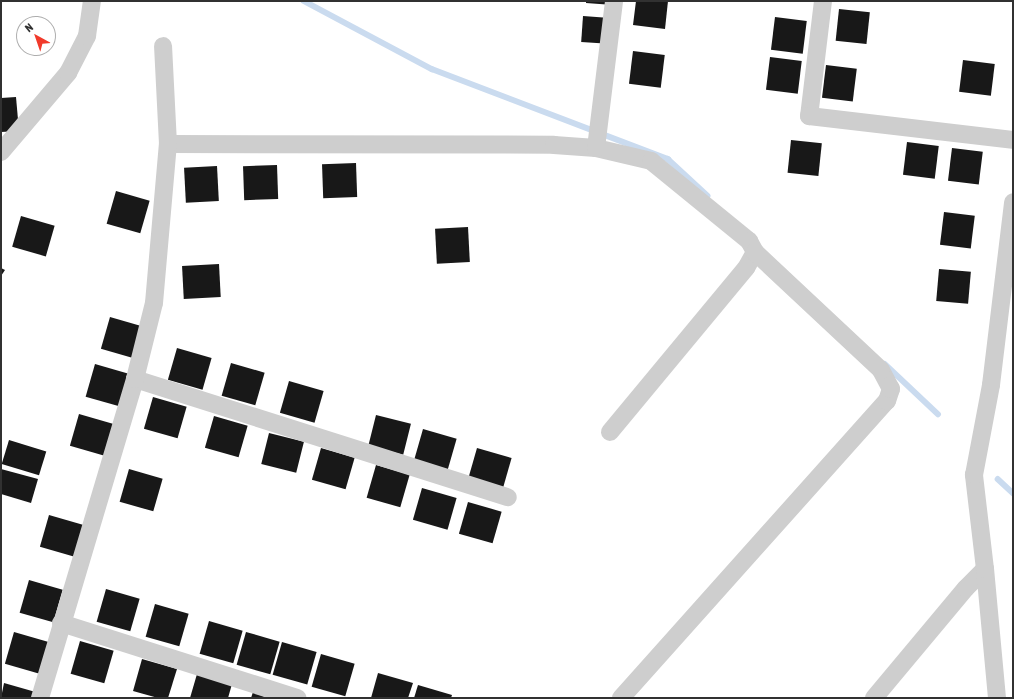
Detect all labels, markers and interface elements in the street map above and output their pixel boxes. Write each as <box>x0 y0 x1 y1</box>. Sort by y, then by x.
north arrow <box>16 16 56 56</box>
text: N <box>23 21 35 34</box>

